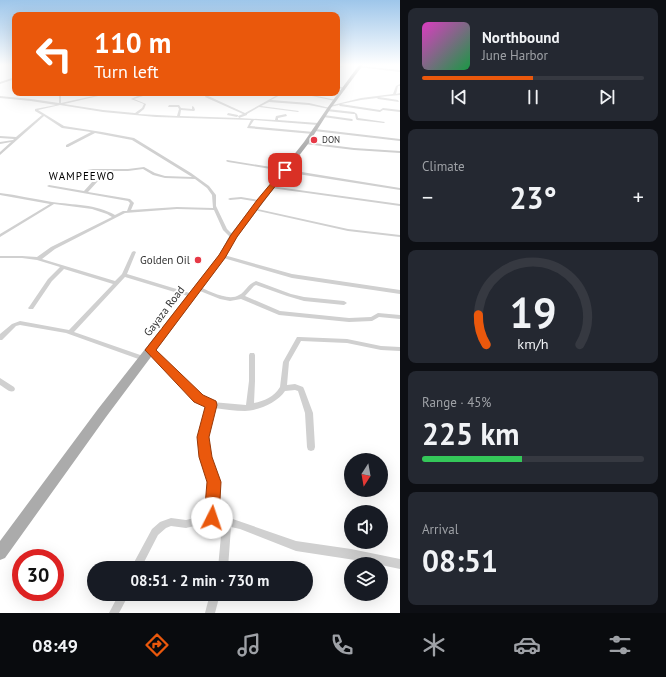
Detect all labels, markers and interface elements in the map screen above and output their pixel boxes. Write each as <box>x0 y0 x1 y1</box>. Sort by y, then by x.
text: 110 m <box>94 24 171 61</box>
icon: left <box>28 28 80 80</box>
text: Northbound <box>482 28 559 47</box>
text: June Harbor <box>482 47 548 64</box>
text: Turn left <box>94 60 159 83</box>
icon: previous <box>448 86 470 108</box>
icon: pause <box>522 86 544 108</box>
icon: next <box>596 86 618 108</box>
place label: DON <box>322 134 340 145</box>
marker: DON <box>309 135 319 145</box>
pin <box>268 153 302 187</box>
text: Climate <box>422 158 465 175</box>
icon: arrive <box>274 159 296 181</box>
district label: WAMPEEWO <box>49 169 115 183</box>
text: 23° <box>509 178 557 217</box>
text: − <box>422 183 433 211</box>
text: + <box>633 183 644 211</box>
place label: Golden Oil <box>140 253 191 267</box>
marker: Golden Oil <box>193 255 203 265</box>
street label: Gayaza Road <box>141 283 188 339</box>
text: 19 <box>509 285 557 338</box>
text: km/h <box>517 333 549 352</box>
text: Range · 45% <box>422 394 491 411</box>
text: 225 km <box>422 414 520 453</box>
north arrow <box>344 453 388 497</box>
map controls <box>344 453 388 601</box>
position arrow <box>191 497 233 539</box>
button: sound <box>344 505 388 549</box>
text: Arrival <box>422 521 458 538</box>
text: 08:51 <box>422 541 498 580</box>
speed limit sign: 30 <box>12 549 64 601</box>
button: layers <box>344 557 388 601</box>
text: 08:51 · 2 min · 730 m <box>131 571 269 590</box>
icon: directions <box>143 631 171 659</box>
icon: music <box>235 631 263 659</box>
icon: phone <box>328 631 356 659</box>
icon: climate <box>420 631 448 659</box>
icon: car <box>513 631 541 659</box>
icon: filters <box>606 631 634 659</box>
text: 08:49 <box>32 634 78 657</box>

